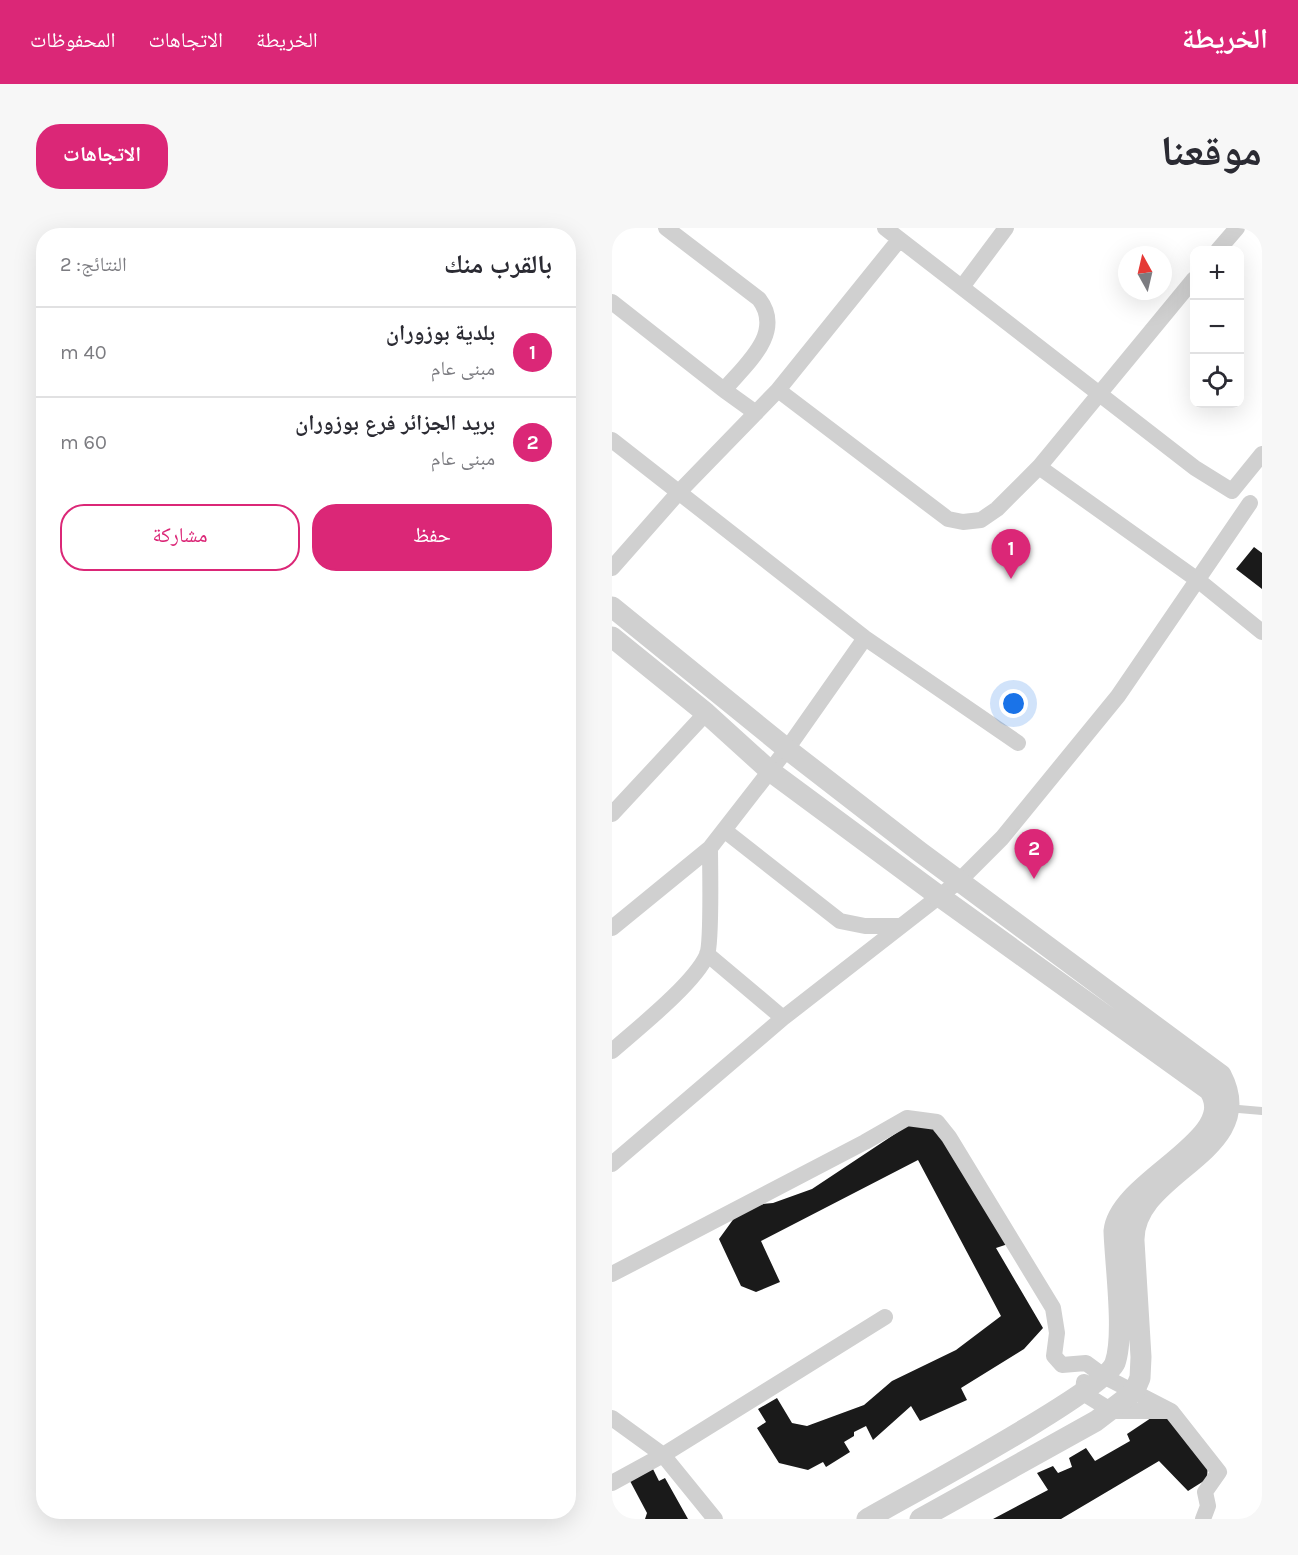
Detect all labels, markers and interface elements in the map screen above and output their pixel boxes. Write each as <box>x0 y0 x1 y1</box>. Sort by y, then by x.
text: الخريطة <box>1182 22 1268 55</box>
text: المحفوظات <box>30 28 115 52</box>
text: الاتجاهات <box>148 28 223 52</box>
text: الخريطة <box>256 28 318 52</box>
button: الاتجاهات <box>36 124 168 189</box>
text: موقعنا <box>1161 126 1262 176</box>
north arrow <box>1118 246 1172 300</box>
map controls <box>1190 246 1244 408</box>
button: + <box>1190 246 1244 300</box>
text: بالقرب منك <box>444 249 552 280</box>
text: النتائج: 2 <box>60 253 127 276</box>
button: − <box>1190 300 1244 354</box>
text: بلدية بوزوران <box>386 320 495 346</box>
text: 40 m <box>60 341 107 364</box>
text: 1 <box>529 341 536 364</box>
button: locate <box>1190 354 1244 408</box>
text: مبنى عام <box>431 357 495 380</box>
text: بريد الجزائر فرع بوزوران <box>295 410 495 436</box>
text: 60 m <box>60 431 107 454</box>
text: 2 <box>526 431 539 454</box>
text: مبنى عام <box>431 447 495 470</box>
button: مشاركة <box>60 504 300 571</box>
button: حفظ <box>312 504 552 571</box>
pin: 1 <box>992 530 1030 579</box>
your location <box>999 689 1028 718</box>
pin: 2 <box>1014 830 1054 879</box>

